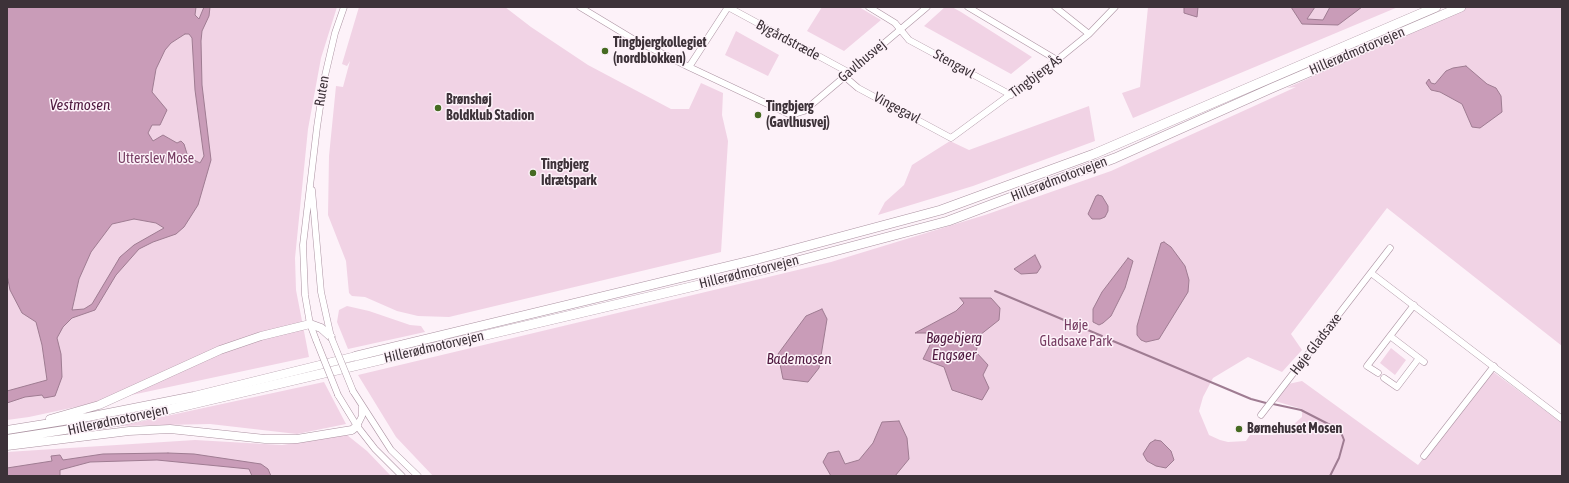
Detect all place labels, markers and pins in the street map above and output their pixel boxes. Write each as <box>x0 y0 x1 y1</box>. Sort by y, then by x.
place label: Tingbjergkollegiet (nordblokken) <box>613 35 707 68</box>
marker: Tingbjergkollegiet (nordblokken) <box>600 46 610 56</box>
place label: Brønshøj Boldklub Stadion <box>446 92 534 124</box>
place label: Tingbjerg (Gavlhusvej) <box>766 99 830 132</box>
marker: Brønshøj Boldklub Stadion <box>433 103 443 113</box>
marker: Tingbjerg (Gavlhusvej) <box>753 110 763 120</box>
place label: Tingbjerg Idrætspark <box>541 157 597 190</box>
marker: Tingbjerg Idrætspark <box>528 168 538 178</box>
place label: Børnehuset Mosen <box>1247 421 1342 437</box>
marker: Børnehuset Mosen <box>1234 424 1244 434</box>

